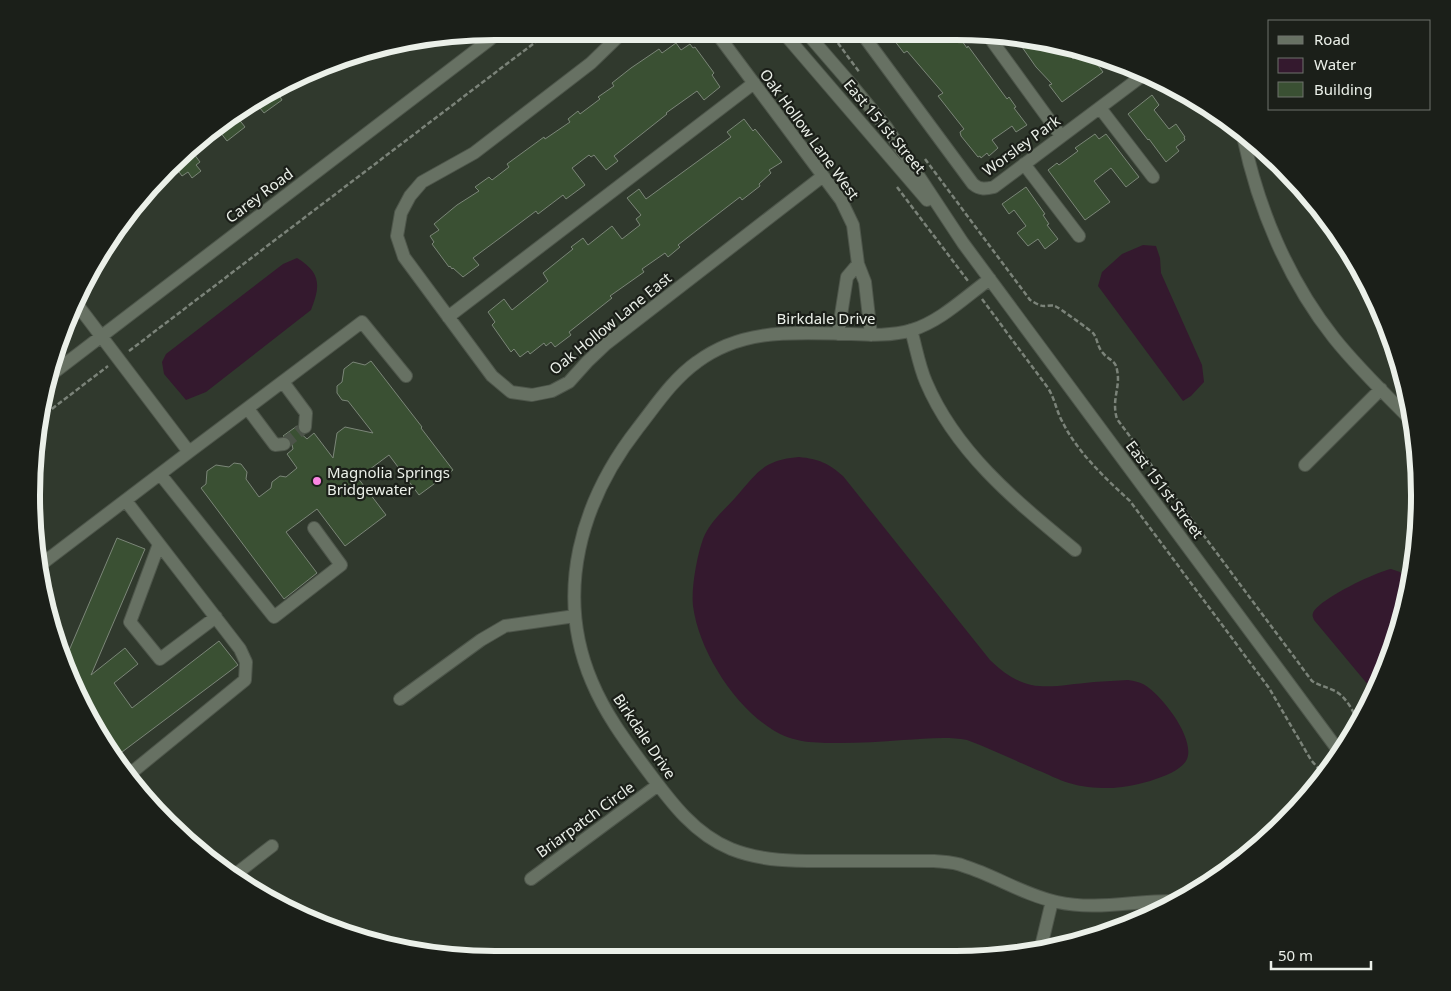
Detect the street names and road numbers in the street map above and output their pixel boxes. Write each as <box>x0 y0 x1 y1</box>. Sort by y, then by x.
street label: Oak Hollow Lane West <box>756 65 865 204</box>
street label: East 151st Street <box>840 75 931 178</box>
street label: Worsley Park <box>978 110 1064 180</box>
street label: Carey Road <box>221 163 297 227</box>
street label: Oak Hollow Lane East <box>545 267 676 379</box>
street label: Birkdale Drive <box>777 308 875 328</box>
street label: East 151st Street <box>1122 436 1209 542</box>
street label: Birkdale Drive <box>609 689 681 783</box>
street label: Briarpatch Circle <box>532 777 638 861</box>

